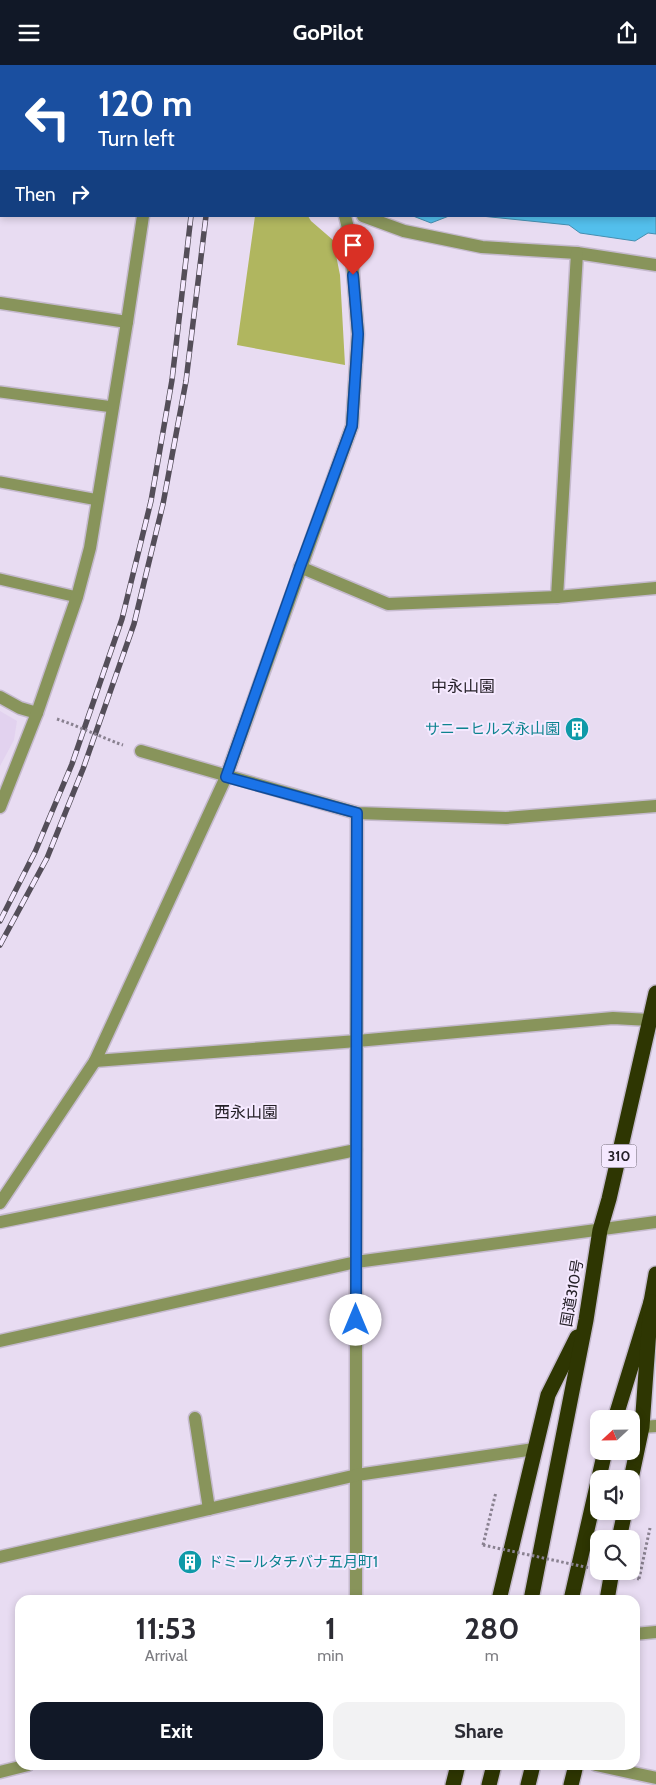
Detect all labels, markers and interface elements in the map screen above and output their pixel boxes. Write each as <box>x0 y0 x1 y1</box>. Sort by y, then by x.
icon: menu <box>15 19 43 47</box>
text: GoPilot <box>293 19 363 46</box>
icon: share <box>613 19 641 47</box>
text: 120 m <box>98 82 192 125</box>
icon: left <box>15 85 80 150</box>
text: Turn left <box>98 125 175 152</box>
icon: right <box>66 180 94 208</box>
text: Then <box>15 183 56 206</box>
pin <box>332 224 374 275</box>
icon: arrive <box>339 231 367 259</box>
district label: 中永山園 <box>431 677 495 696</box>
building icon: サニーヒルズ永山園 <box>564 716 590 742</box>
place label: サニーヒルズ永山園 <box>425 720 560 738</box>
district label: 西永山園 <box>214 1103 278 1122</box>
road number: 310 <box>602 1145 636 1167</box>
street label: 国道310号 <box>557 1258 587 1328</box>
position arrow <box>329 1293 381 1345</box>
north arrow <box>590 1410 640 1460</box>
map controls <box>590 1410 640 1580</box>
button: sound <box>590 1470 640 1520</box>
button: search <box>590 1530 640 1580</box>
building icon: ドミールタチバナ五月町1 <box>177 1549 203 1575</box>
place label: ドミールタチバナ五月町1 <box>208 1553 378 1571</box>
text: 11:53 <box>136 1610 197 1647</box>
text: 1 <box>325 1610 336 1647</box>
text: 280 <box>464 1610 519 1647</box>
text: Arrival <box>145 1646 187 1665</box>
text: min <box>317 1646 344 1665</box>
text: m <box>485 1646 499 1665</box>
button: Exit <box>30 1702 323 1760</box>
button: Share <box>333 1702 625 1760</box>

